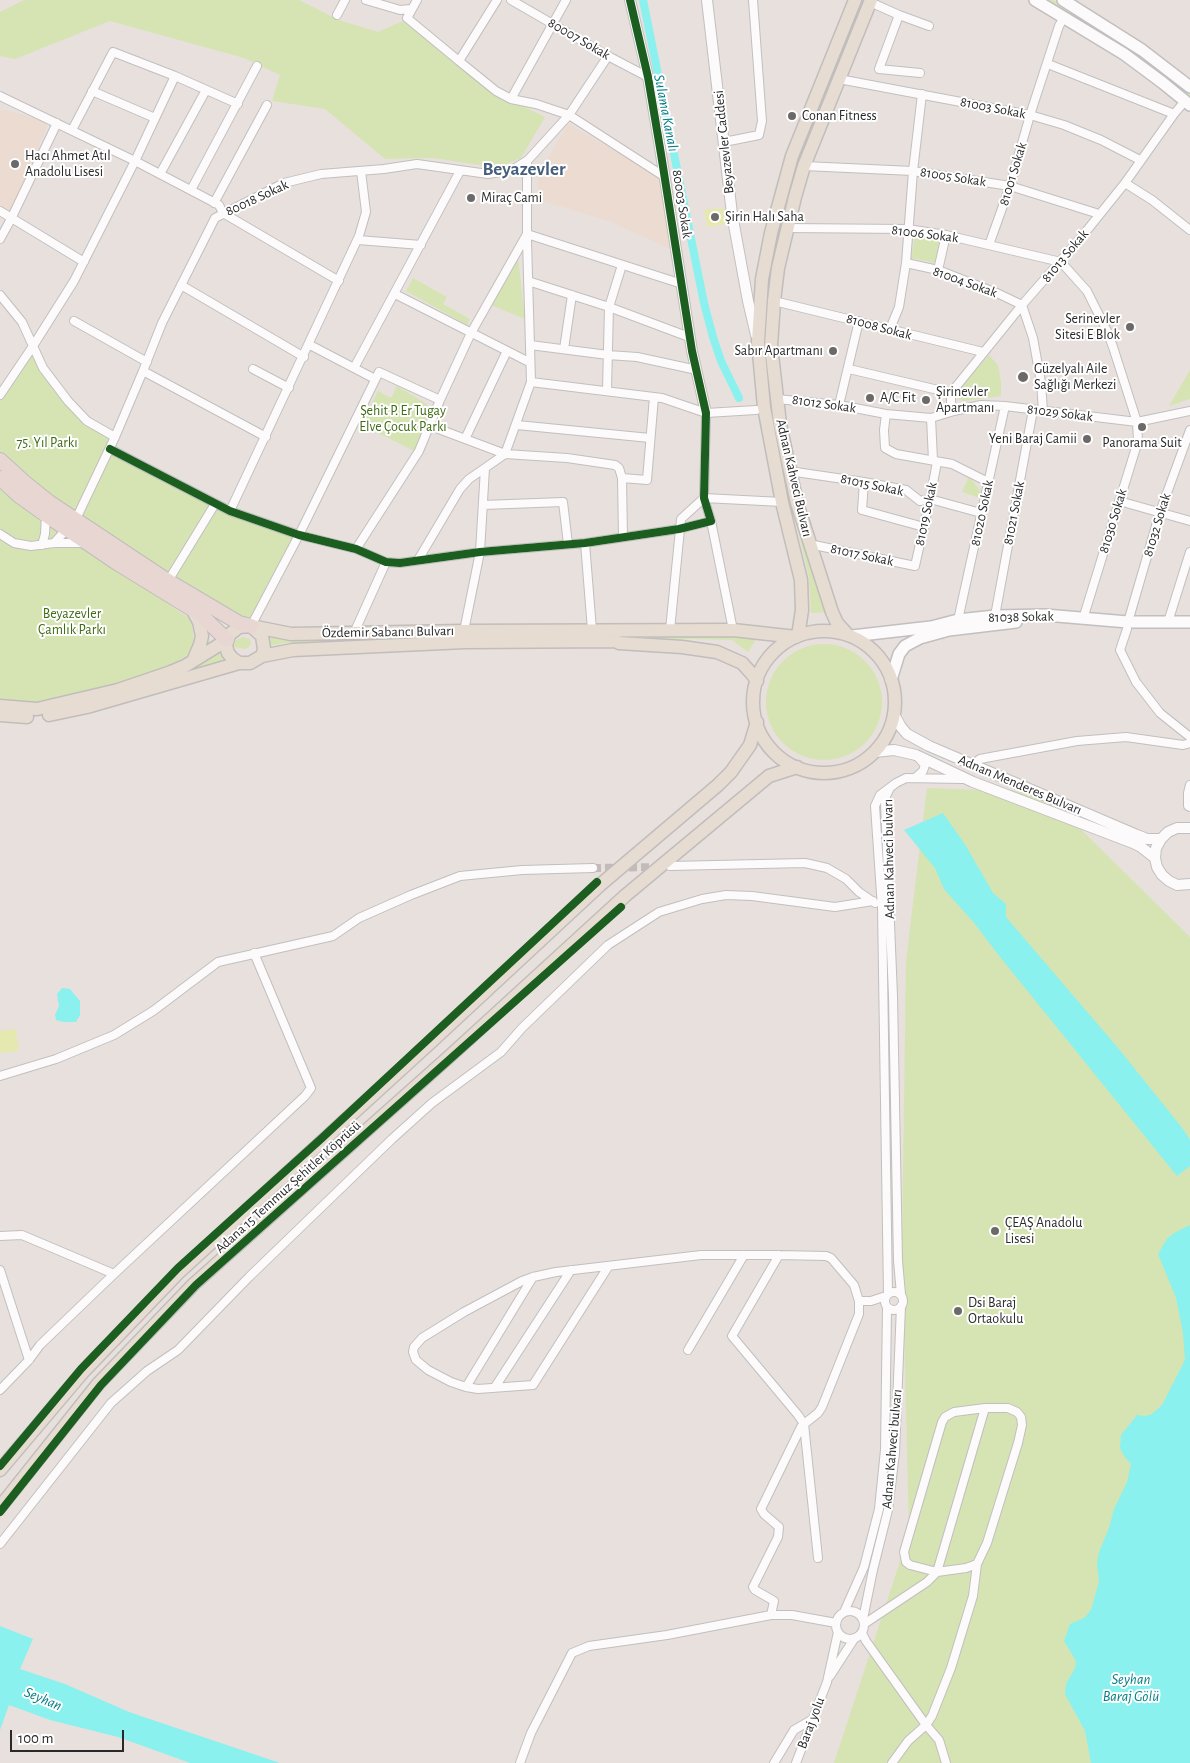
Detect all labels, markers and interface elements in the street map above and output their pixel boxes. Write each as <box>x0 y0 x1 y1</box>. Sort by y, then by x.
street label: 80007 Sokak <box>545 14 613 64</box>
water label: Sulama Kanalı <box>650 73 682 153</box>
street label: Beyazevler Caddesi <box>710 89 738 195</box>
street label: 81003 Sokak <box>959 93 1027 123</box>
place label: Conan Fitness <box>802 108 877 124</box>
marker: Conan Fitness <box>786 110 798 122</box>
street label: 81001 Sokak <box>995 140 1031 208</box>
place label: Hacı Ahmet Atıl Anadolu Lisesi <box>25 148 111 180</box>
marker: Hacı Ahmet Atıl Anadolu Lisesi <box>9 158 21 170</box>
district label: Beyazevler <box>482 158 566 180</box>
street label: 81005 Sokak <box>919 163 987 191</box>
street label: 80003 Sokak <box>668 169 696 239</box>
street label: 80018 Sokak <box>223 176 291 220</box>
place label: Miraç Cami <box>481 190 542 206</box>
marker: Miraç Cami <box>465 192 477 204</box>
place label: Şirin Halı Saha <box>725 209 804 225</box>
marker: Şirin Halı Saha <box>709 211 721 223</box>
street label: 81006 Sokak <box>891 222 959 246</box>
street label: 81013 Sokak <box>1038 226 1092 286</box>
street label: 81004 Sokak <box>930 263 1000 301</box>
street label: 81008 Sokak <box>844 310 914 344</box>
place label: Serinevler Sitesi E Blok <box>1055 311 1120 344</box>
marker: Serinevler Sitesi E Blok <box>1124 321 1136 333</box>
place label: Sabır Apartmanı <box>734 343 823 359</box>
marker: Sabır Apartmanı <box>827 345 839 357</box>
place label: Güzelyalı Aile Sağlığı Merkezi <box>1034 361 1117 394</box>
marker: Güzelyalı Aile Sağlığı Merkezi <box>1016 370 1030 384</box>
place label: Şirinevler Apartmanı <box>936 384 994 417</box>
place label: A/C Fit <box>880 390 916 406</box>
street label: 81012 Sokak <box>791 391 857 417</box>
marker: A/C Fit <box>864 392 876 404</box>
marker: Şirinevler Apartmanı <box>920 394 932 406</box>
street label: 81029 Sokak <box>1026 401 1094 425</box>
park label: Şehit P. Er Tugay Elve Çocuk Parkı <box>359 403 447 436</box>
street label: Adnan Kahveci Bulvarı <box>772 417 816 539</box>
marker: Panorama Suit <box>1136 421 1148 433</box>
place label: Yeni Baraj Camii <box>989 431 1077 447</box>
marker: Yeni Baraj Camii <box>1081 433 1093 445</box>
park label: 75. Yıl Parkı <box>16 435 78 451</box>
place label: Panorama Suit <box>1102 435 1182 451</box>
street label: 81015 Sokak <box>839 470 905 500</box>
street label: 81020 Sokak <box>967 478 997 548</box>
street label: 81021 Sokak <box>1000 480 1028 546</box>
street label: 81019 Sokak <box>911 481 941 547</box>
street label: 81030 Sokak <box>1095 487 1131 555</box>
street label: 81032 Sokak <box>1139 491 1175 559</box>
street label: 81017 Sokak <box>829 540 895 570</box>
park label: Beyazevler Çamlık Parkı <box>38 606 106 638</box>
street label: 81038 Sokak <box>988 608 1054 626</box>
street label: Özdemir Sabancı Bulvarı <box>322 622 454 642</box>
street label: Adnan Menderes Bulvarı <box>956 751 1084 819</box>
street label: Adnan Kahveci bulvarı <box>880 799 898 919</box>
street label: Adana 15 Temmuz Şehitler Köprüsü <box>212 1117 364 1257</box>
place label: ÇEAŞ Anadolu Lisesi <box>1005 1215 1082 1248</box>
marker: ÇEAŞ Anadolu Lisesi <box>989 1225 1001 1237</box>
place label: Dsi Baraj Ortaokulu <box>968 1295 1023 1328</box>
marker: Dsi Baraj Ortaokulu <box>952 1305 964 1317</box>
street label: Adnan Kahveci bulvarı <box>878 1388 906 1510</box>
water label: Seyhan Baraj Gölü <box>1103 1670 1159 1705</box>
water label: Seyhan <box>22 1683 64 1715</box>
street label: Baraj yolu <box>793 1695 829 1751</box>
scale bar <box>12 1720 126 1752</box>
text: 100 m <box>18 1731 53 1746</box>

